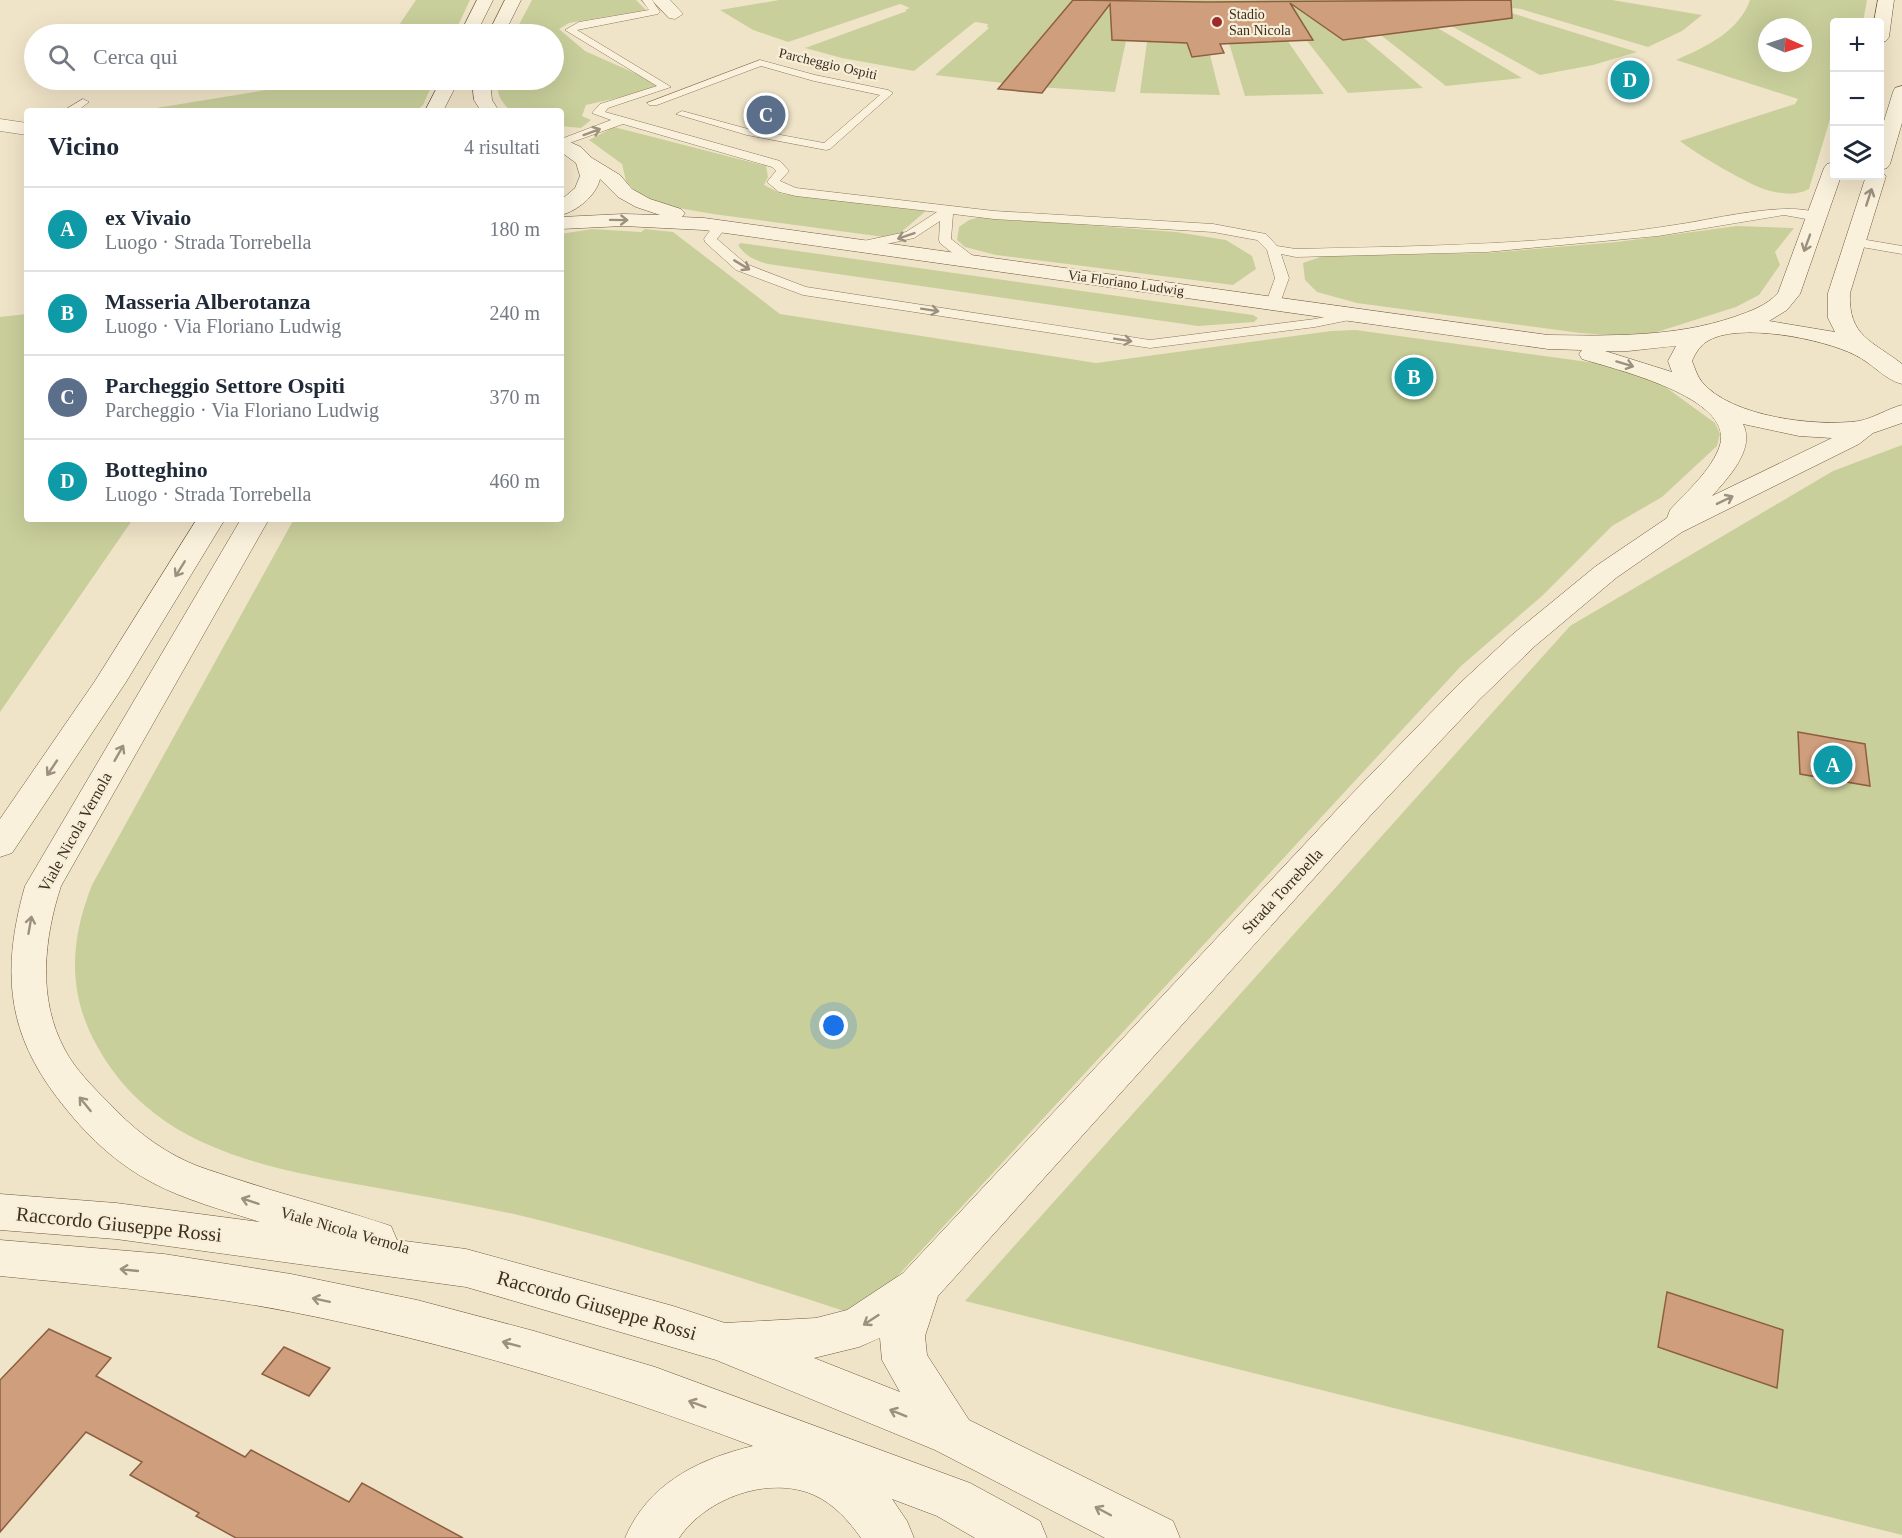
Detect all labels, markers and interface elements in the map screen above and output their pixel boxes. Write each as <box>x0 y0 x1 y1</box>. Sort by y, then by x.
place label: Stadio San Nicola <box>1229 7 1292 38</box>
marker: Stadio San Nicola <box>1210 15 1224 29</box>
north arrow <box>1758 18 1812 72</box>
map controls <box>1830 18 1884 180</box>
button: + <box>1830 18 1884 72</box>
search box <box>24 24 564 90</box>
icon: search <box>45 41 78 74</box>
text: Cerca qui <box>93 44 178 69</box>
street label: Parcheggio Ospiti <box>777 45 879 83</box>
pin: D <box>1610 58 1650 103</box>
button: − <box>1830 72 1884 126</box>
pin: C <box>746 92 786 138</box>
one-way arrow <box>582 126 601 137</box>
button: layers <box>1830 126 1884 180</box>
text: Vicino <box>48 132 119 161</box>
text: 4 risultati <box>464 136 540 158</box>
one-way arrow <box>1864 188 1875 207</box>
text: ex Vivaio <box>105 205 191 230</box>
one-way arrow <box>609 215 629 226</box>
text: A <box>60 218 75 240</box>
text: 180 m <box>489 218 540 240</box>
text: Luogo · Strada Torrebella <box>105 231 312 253</box>
one-way arrow <box>897 231 916 242</box>
one-way arrow <box>1801 233 1812 252</box>
one-way arrow <box>733 260 750 272</box>
street label: Via Floriano Ludwig <box>1067 267 1185 299</box>
text: Masseria Alberotanza <box>105 289 311 314</box>
text: B <box>61 302 74 324</box>
text: 240 m <box>489 302 540 324</box>
one-way arrow <box>920 305 940 316</box>
text: Luogo · Via Floriano Ludwig <box>105 315 341 337</box>
one-way arrow <box>1113 334 1132 345</box>
pin: B <box>1394 354 1434 400</box>
one-way arrow <box>1615 359 1634 370</box>
text: Parcheggio Settore Ospiti <box>105 373 345 398</box>
text: C <box>60 386 75 408</box>
text: 370 m <box>489 386 540 408</box>
text: Parcheggio · Via Floriano Ludwig <box>105 399 379 421</box>
text: Botteghino <box>105 457 208 482</box>
text: D <box>60 470 75 492</box>
text: 460 m <box>489 470 540 492</box>
text: Luogo · Strada Torrebella <box>105 483 312 505</box>
one-way arrow <box>1715 494 1733 505</box>
one-way arrow <box>174 560 186 577</box>
pin: A <box>1814 742 1852 788</box>
one-way arrow <box>114 744 125 762</box>
one-way arrow <box>46 759 58 775</box>
street label: Viale Nicola Vernola <box>35 769 115 895</box>
street label: Strada Torrebella <box>1238 845 1326 937</box>
one-way arrow <box>25 916 36 936</box>
your location <box>819 1011 848 1040</box>
one-way arrow <box>78 1097 91 1113</box>
one-way arrow <box>241 1195 260 1206</box>
street label: Raccordo Giuseppe Rossi <box>15 1202 223 1247</box>
street label: Viale Nicola Vernola <box>278 1203 412 1257</box>
one-way arrow <box>119 1264 139 1275</box>
street label: Raccordo Giuseppe Rossi <box>494 1266 700 1345</box>
one-way arrow <box>312 1293 331 1305</box>
one-way arrow <box>863 1314 880 1326</box>
one-way arrow <box>502 1338 521 1350</box>
one-way arrow <box>688 1398 706 1409</box>
one-way arrow <box>889 1407 908 1418</box>
one-way arrow <box>1095 1505 1112 1517</box>

